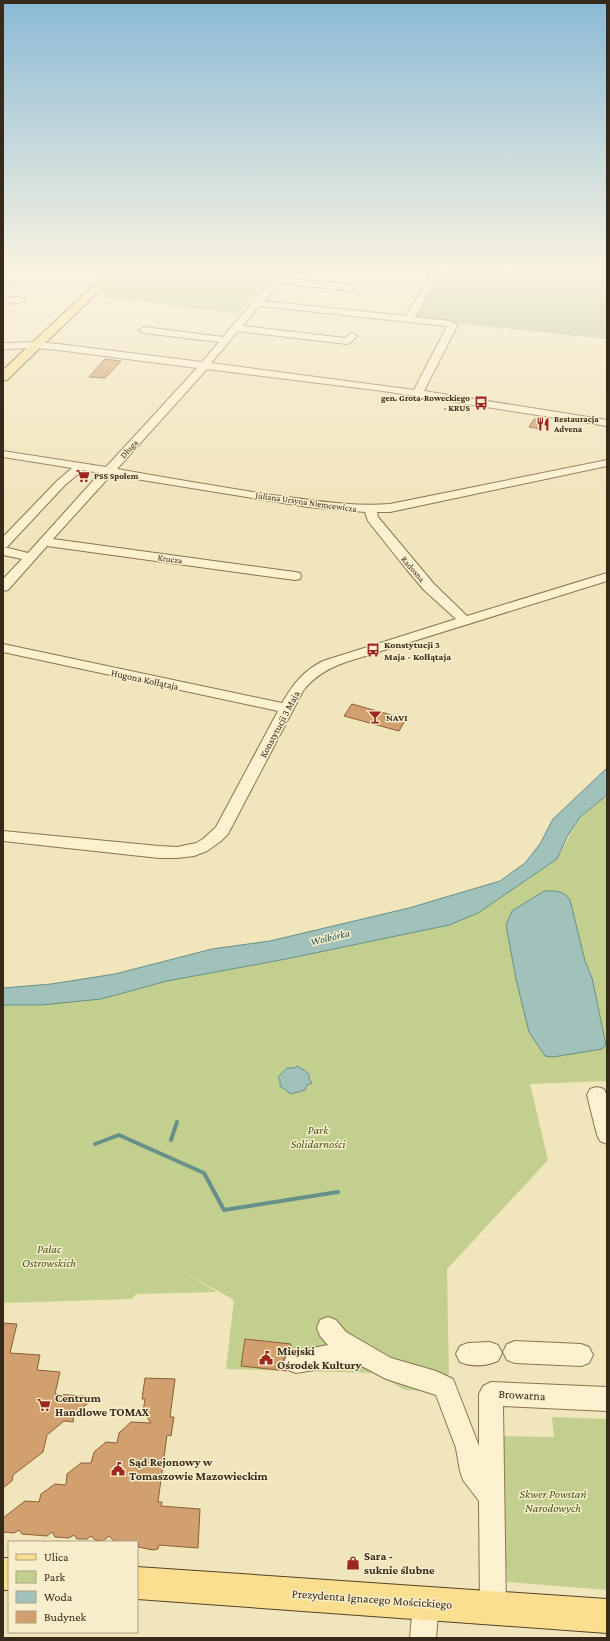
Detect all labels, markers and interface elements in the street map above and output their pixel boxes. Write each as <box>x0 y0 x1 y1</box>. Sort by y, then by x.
place label: gen. Grota-Roweckiego - KRUS <box>381 393 470 413</box>
bus stop icon: gen. Grota-Roweckiego - KRUS <box>473 395 489 411</box>
place label: Restauracja Advena <box>553 414 599 434</box>
restaurant icon: Restauracja Advena <box>535 416 551 432</box>
street label: Długa <box>118 438 140 460</box>
supermarket icon: PSS Społem <box>75 468 91 484</box>
place label: PSS Społem <box>94 471 139 481</box>
street label: Juliana Ursyna Niemcewicza <box>254 490 357 514</box>
street label: Krucza <box>157 552 183 566</box>
street label: Radosna <box>399 554 427 584</box>
place label: Konstytucji 3 Maja - Kołłątaja <box>384 639 451 663</box>
bus stop icon: Konstytucji 3 Maja - Kołłątaja <box>365 642 381 658</box>
street label: Hugona Kołłątaja <box>110 667 180 693</box>
street label: Konstytucji 3 Maja <box>257 689 303 760</box>
bar icon: NAVI <box>367 709 383 725</box>
place label: NAVI <box>386 712 408 723</box>
water label: Wolbórka <box>309 927 351 947</box>
park label: Park Solidarności <box>291 1123 346 1151</box>
park label: Pałac Ostrowskich <box>22 1242 76 1270</box>
place label: Miejski Ośrodek Kultury <box>277 1344 362 1372</box>
public building icon: Miejski Ośrodek Kultury <box>258 1350 274 1366</box>
street label: Browarna <box>498 1387 546 1403</box>
place label: Centrum Handlowe TOMAX <box>55 1391 150 1419</box>
supermarket icon: Centrum Handlowe TOMAX <box>36 1397 52 1413</box>
place label: Sąd Rejonowy w Tomaszowie Mazowieckim <box>129 1455 268 1483</box>
public building icon: Sąd Rejonowy w Tomaszowie Mazowieckim <box>110 1461 126 1477</box>
park label: Skwer Powstań Narodowych <box>519 1487 587 1515</box>
legend <box>8 1541 138 1633</box>
place label: Sara - suknie ślubne <box>364 1549 435 1577</box>
text: Ulica <box>44 1550 69 1564</box>
shop icon: Sara - suknie ślubne <box>345 1555 361 1571</box>
text: Park <box>44 1570 66 1584</box>
street label: Prezydenta Ignacego Mościckiego <box>291 1586 453 1612</box>
text: Woda <box>44 1590 73 1604</box>
text: Budynek <box>44 1610 87 1624</box>

